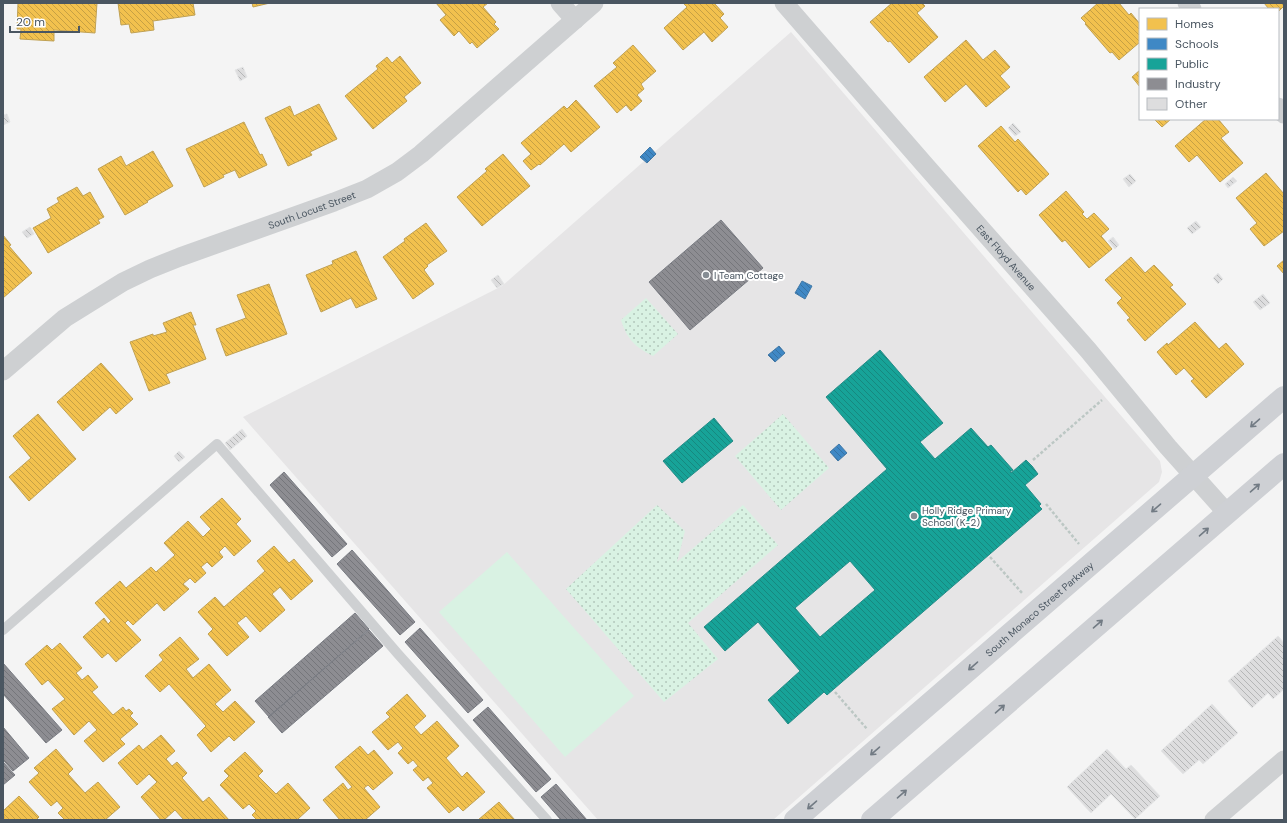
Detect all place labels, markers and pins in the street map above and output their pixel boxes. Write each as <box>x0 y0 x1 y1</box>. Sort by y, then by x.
place label: I Team Cottage <box>714 269 784 282</box>
marker: I Team Cottage <box>701 270 711 280</box>
place label: Holly Ridge Primary School (K-2) <box>922 504 1012 529</box>
marker: Holly Ridge Primary School (K-2) <box>909 511 919 521</box>

